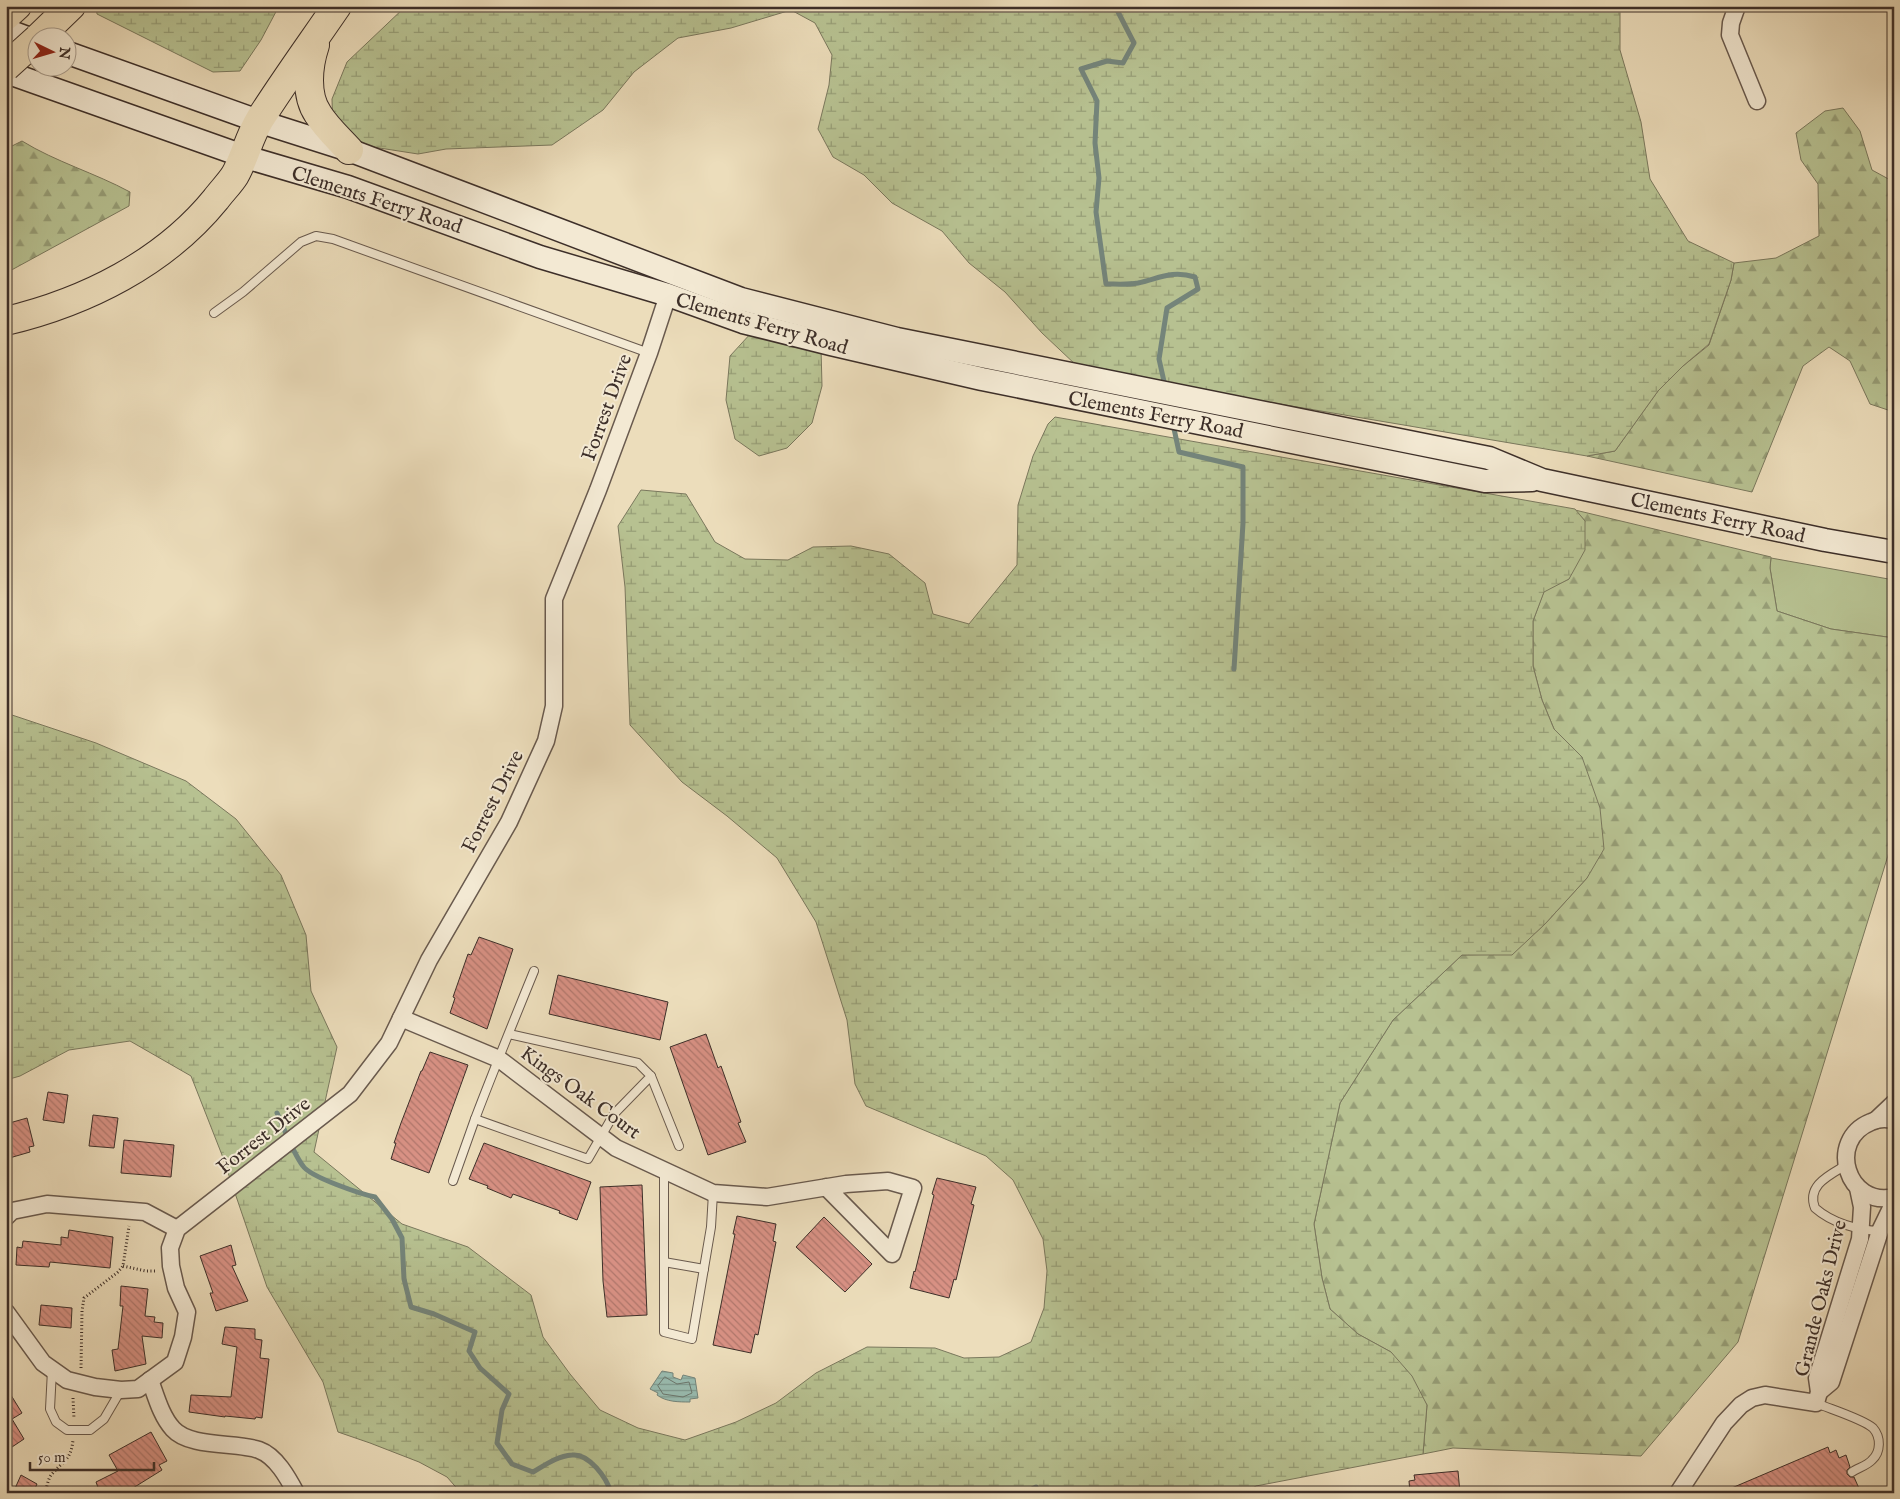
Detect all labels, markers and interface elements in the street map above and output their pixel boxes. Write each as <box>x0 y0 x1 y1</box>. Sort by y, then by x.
north arrow <box>28 28 78 78</box>
text: N <box>54 45 74 60</box>
street label: Clements Ferry Road <box>288 161 465 240</box>
street label: Clements Ferry Road <box>673 288 851 361</box>
street label: Forrest Drive <box>577 351 638 464</box>
street label: Clements Ferry Road <box>1066 386 1246 445</box>
street label: Clements Ferry Road <box>1628 488 1808 549</box>
street label: Forrest Drive <box>457 746 530 857</box>
street label: Kings Oak Court <box>515 1041 645 1145</box>
street label: Forrest Drive <box>212 1092 316 1180</box>
street label: Grande Oaks Drive <box>1790 1217 1853 1379</box>
scale bar <box>30 1439 154 1471</box>
text: 50 m <box>38 1448 66 1467</box>

